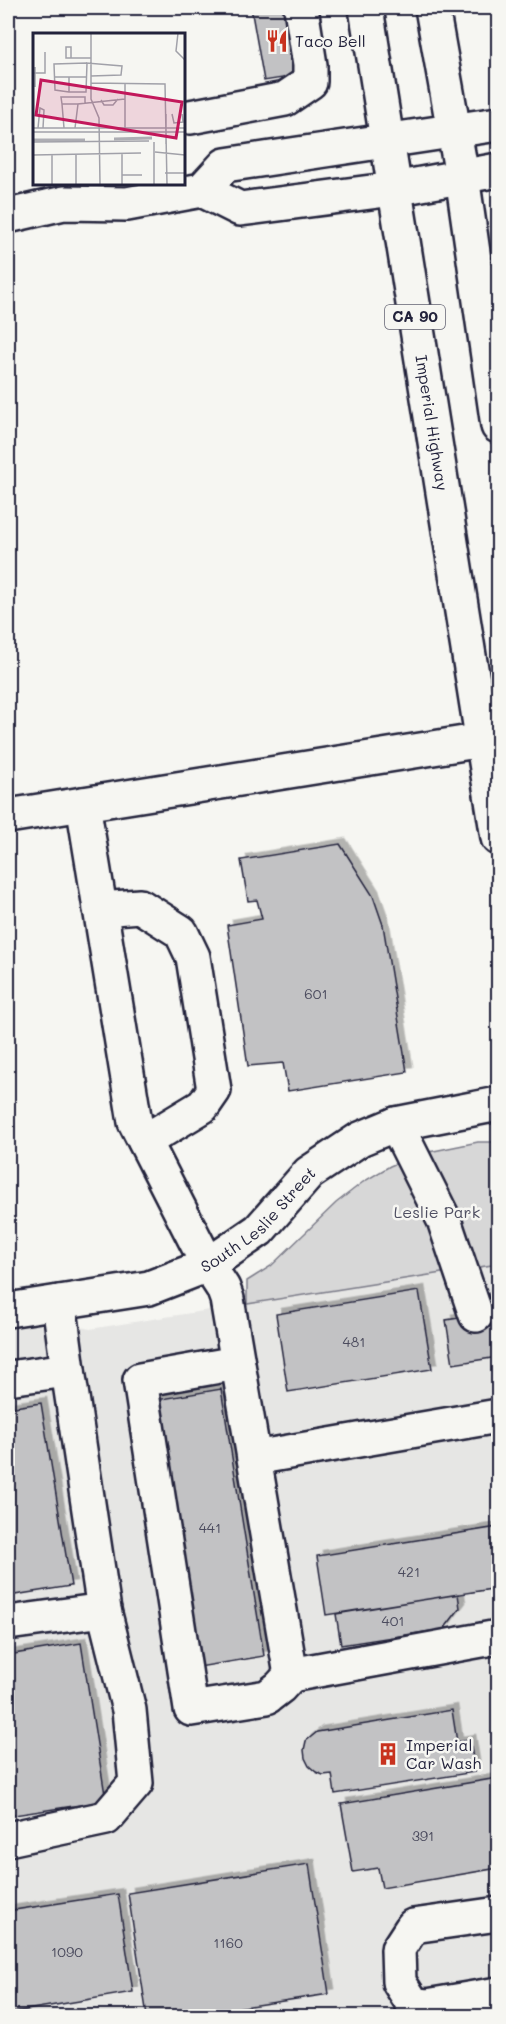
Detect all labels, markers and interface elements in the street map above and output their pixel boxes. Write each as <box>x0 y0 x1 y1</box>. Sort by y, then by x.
restaurant icon: Taco Bell <box>264 28 290 54</box>
place label: Taco Bell <box>295 30 366 51</box>
inset map <box>33 33 184 184</box>
road number: CA 90 <box>385 305 445 329</box>
street label: Imperial Highway <box>411 353 454 492</box>
house number: 601 <box>304 984 328 1003</box>
street label: South Leslie Street <box>198 1161 319 1277</box>
park label: Leslie Park <box>394 1201 480 1222</box>
house number: 481 <box>343 1332 365 1351</box>
house number: 441 <box>199 1518 221 1537</box>
house number: 421 <box>398 1562 420 1581</box>
house number: 401 <box>381 1611 405 1630</box>
place label: Imperial Car Wash <box>406 1734 481 1773</box>
building icon: Imperial Car Wash <box>375 1741 401 1767</box>
house number: 391 <box>412 1826 434 1845</box>
house number: 1160 <box>213 1933 243 1952</box>
house number: 1090 <box>51 1942 83 1961</box>

